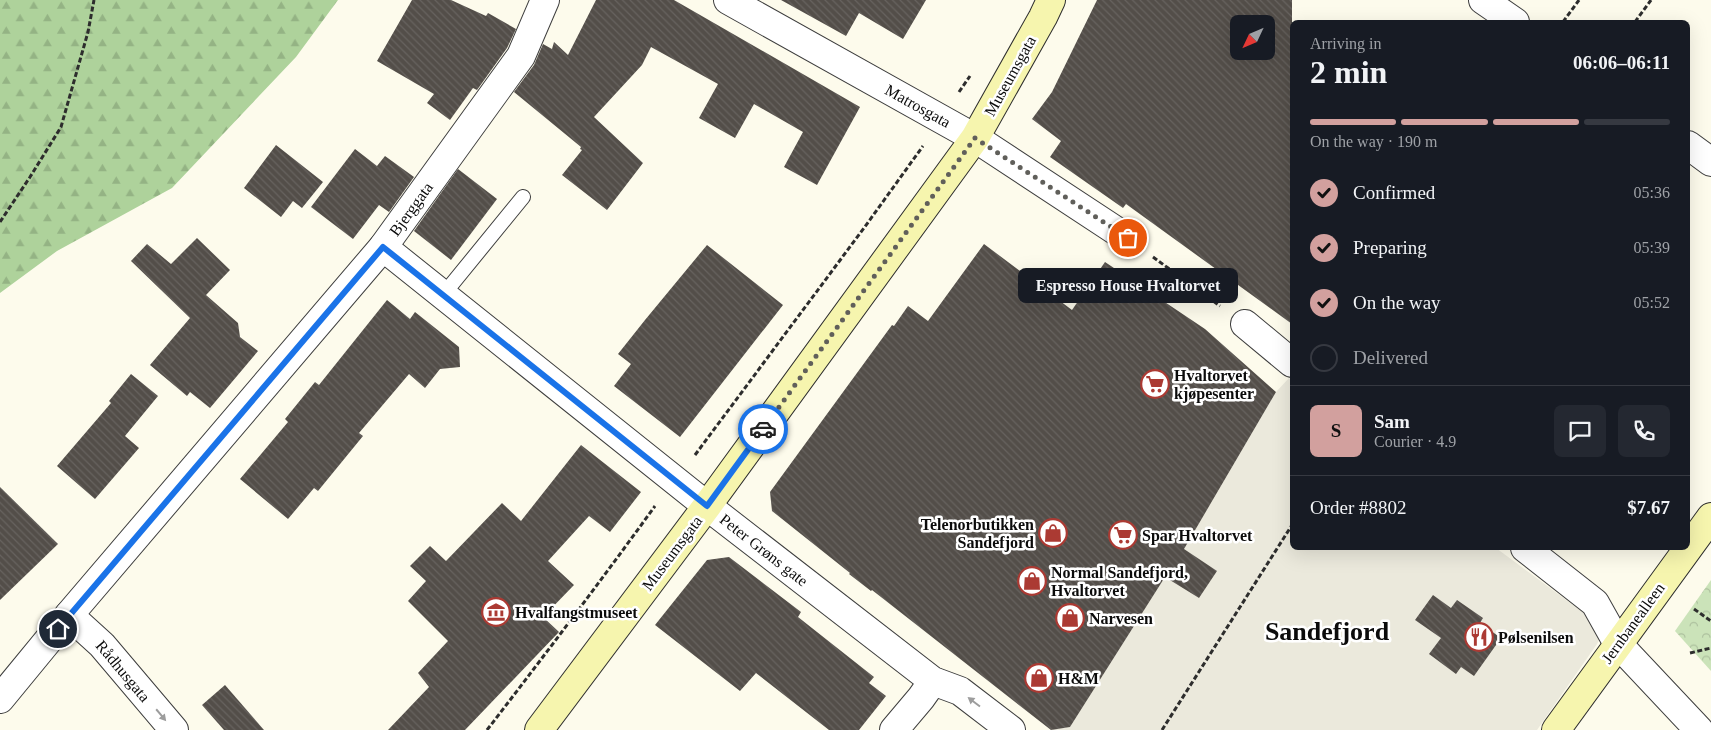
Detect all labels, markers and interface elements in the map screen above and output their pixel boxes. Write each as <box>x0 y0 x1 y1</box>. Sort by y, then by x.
north arrow <box>1230 15 1275 60</box>
map controls <box>1230 15 1275 60</box>
street label: Museumsgata <box>981 33 1040 119</box>
text: Arriving in <box>1310 35 1382 52</box>
text: 06:06–06:11 <box>1573 52 1670 73</box>
text: 2 min <box>1310 54 1387 90</box>
street label: Matrosgata <box>882 81 954 132</box>
text: On the way · 190 m <box>1310 133 1438 150</box>
street label: Bjerggata <box>386 179 437 240</box>
icon: check <box>1310 179 1338 207</box>
text: Confirmed <box>1353 182 1435 203</box>
text: 05:36 <box>1634 184 1670 201</box>
pin <box>1107 217 1149 259</box>
icon: bag <box>1114 224 1142 252</box>
icon: check <box>1310 234 1338 262</box>
text: Preparing <box>1353 237 1427 258</box>
text: 05:39 <box>1634 239 1670 256</box>
callout: Espresso House Hvaltorvet <box>1018 268 1238 303</box>
text: Espresso House Hvaltorvet <box>1036 277 1220 294</box>
icon: check <box>1310 289 1338 317</box>
text: On the way <box>1353 292 1441 313</box>
text: 05:52 <box>1634 294 1670 311</box>
text: Delivered <box>1353 347 1428 368</box>
place label: Hvaltorvet kjøpesenter <box>1174 367 1254 403</box>
supermarket icon: Hvaltorvet kjøpesenter <box>1140 369 1170 399</box>
courier <box>738 404 788 454</box>
button: chat <box>1554 405 1606 457</box>
button: phone <box>1618 405 1670 457</box>
text: Sam <box>1374 411 1410 432</box>
icon: car <box>749 415 777 443</box>
text: S <box>1331 420 1341 441</box>
text: Courier · 4.9 <box>1374 433 1456 450</box>
text: Order #8802 <box>1310 497 1407 518</box>
text: $7.67 <box>1627 497 1670 518</box>
street label: Peter Grøns gate <box>716 510 811 590</box>
street label: Museumsgata <box>638 512 706 594</box>
place label: Telenorbutikken Sandefjord <box>921 516 1034 552</box>
shop icon: Telenorbutikken Sandefjord <box>1038 518 1068 548</box>
supermarket icon: Spar Hvaltorvet <box>1108 520 1138 550</box>
place label: Spar Hvaltorvet <box>1142 527 1253 545</box>
place label: Normal Sandefjord, Hvaltorvet <box>1051 564 1188 599</box>
shop icon: Normal Sandefjord, Hvaltorvet <box>1017 566 1047 596</box>
street label: Jernbanealleen <box>1598 580 1668 666</box>
museum icon: Hvalfangstmuseet <box>481 597 511 627</box>
shop icon: Narvesen <box>1055 603 1085 633</box>
place label: Hvalfangstmuseet <box>515 604 638 622</box>
pin <box>37 608 79 650</box>
place label: Narvesen <box>1089 610 1153 627</box>
icon: home <box>44 615 72 643</box>
district label: Sandefjord <box>1265 617 1390 646</box>
restaurant icon: Pølsenilsen <box>1464 622 1494 652</box>
place label: Pølsenilsen <box>1498 629 1574 646</box>
street label: Rådhusgata <box>92 637 154 706</box>
shop icon: H&M <box>1024 663 1054 693</box>
place label: H&M <box>1058 670 1099 687</box>
one-way arrow <box>967 697 981 707</box>
one-way arrow <box>155 709 167 721</box>

